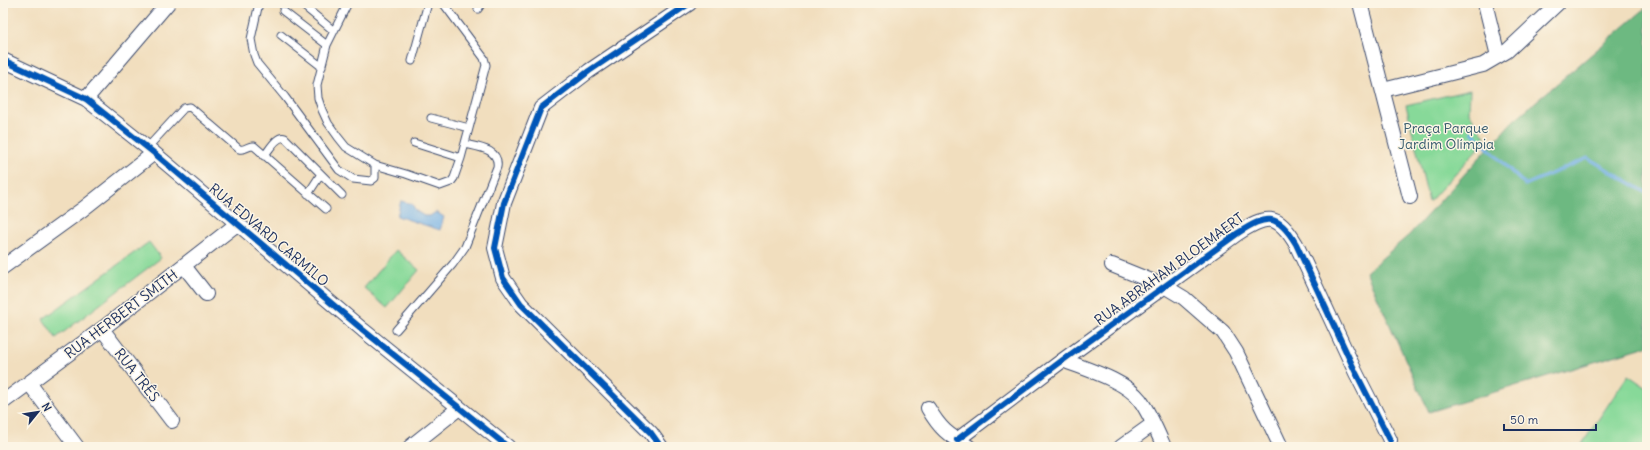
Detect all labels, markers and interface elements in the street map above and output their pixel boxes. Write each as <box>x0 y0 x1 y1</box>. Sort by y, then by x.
park label: Praça Parque Jardim Olímpia <box>1398 119 1494 153</box>
street label: RUA EDVARD CARMILO <box>205 180 333 290</box>
street label: RUA ABRAHAM BLOEMAERT <box>1091 209 1247 329</box>
street label: RUA HERBERT SMITH <box>61 266 181 362</box>
street label: RUA TRÊS <box>111 345 164 406</box>
north arrow <box>18 392 58 432</box>
text: N <box>39 400 55 414</box>
scale bar <box>1504 406 1596 432</box>
text: 50 m <box>1510 412 1539 427</box>

